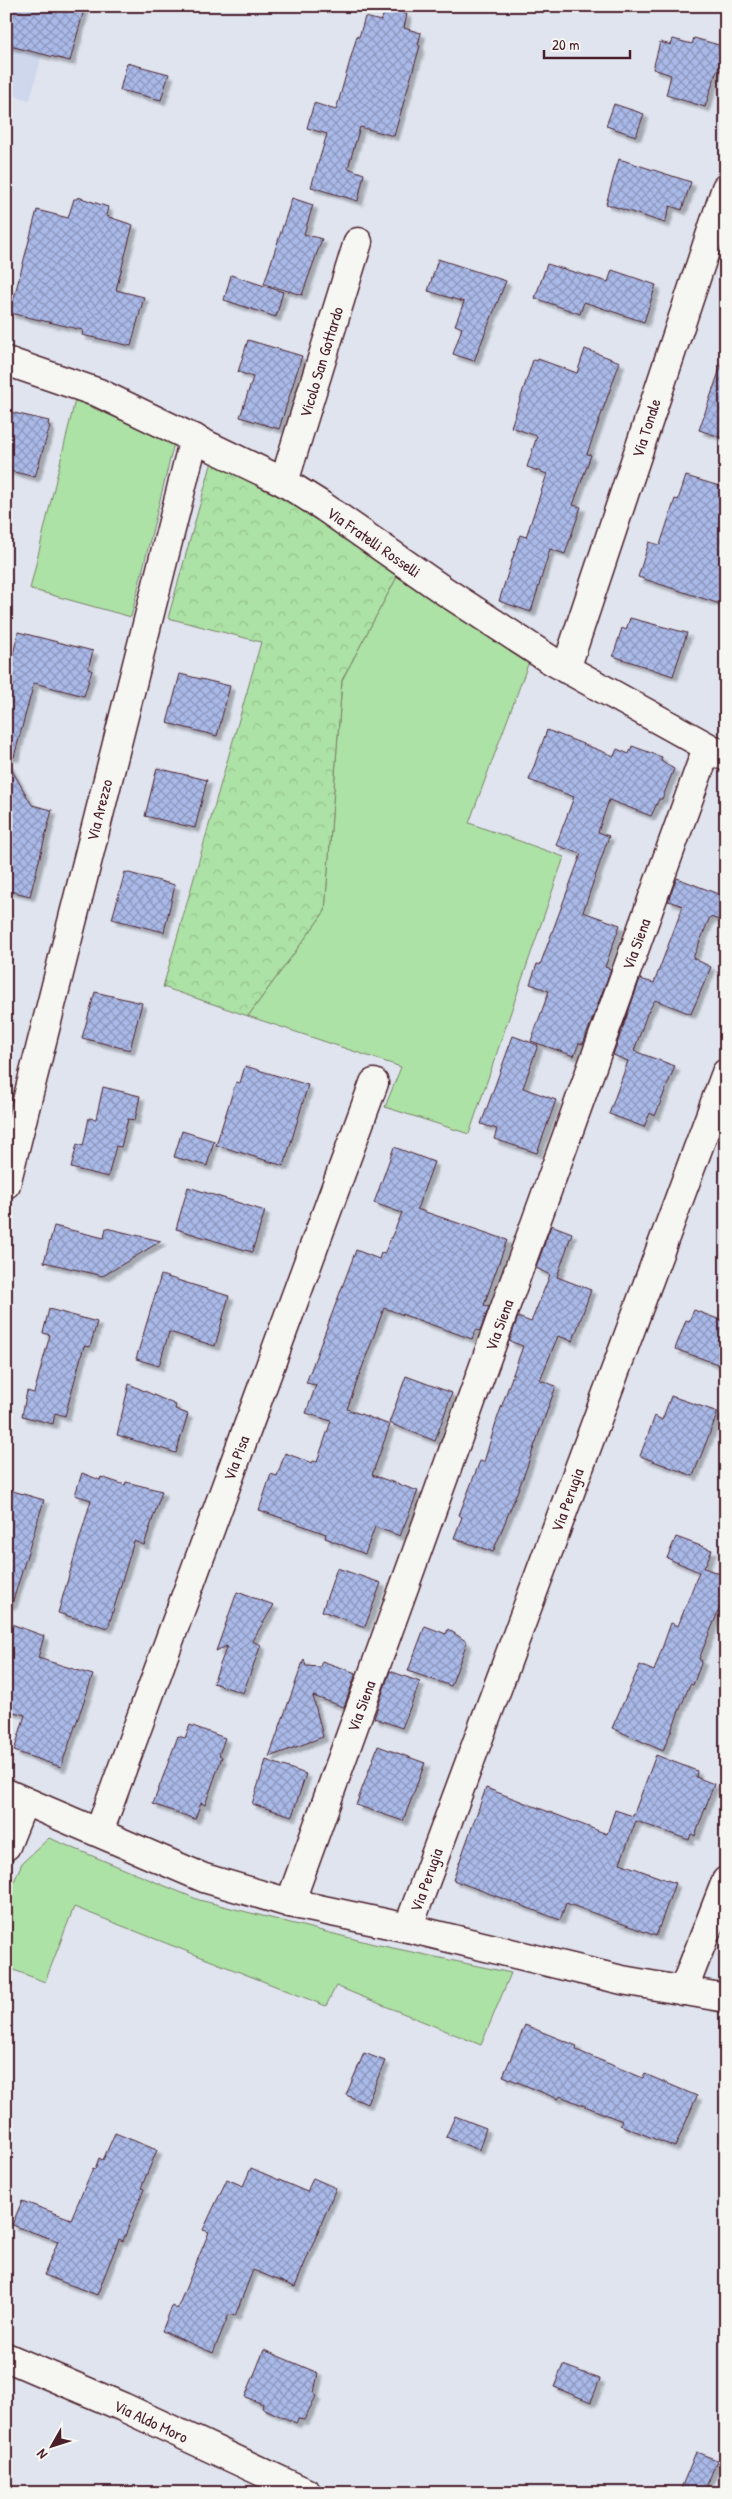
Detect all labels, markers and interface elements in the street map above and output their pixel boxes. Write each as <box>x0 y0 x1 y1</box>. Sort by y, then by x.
scale bar <box>544 28 631 60</box>
text: 20 m <box>552 34 579 55</box>
street label: Vicolo San Gottardo <box>294 304 348 420</box>
street label: Via Tonale <box>626 395 666 460</box>
street label: Via Fratelli Rosselli <box>323 501 425 583</box>
street label: Via Arezzo <box>81 776 117 843</box>
street label: Via Siena <box>617 915 655 973</box>
street label: Via Siena <box>480 1296 518 1354</box>
street label: Via Pisa <box>218 1433 254 1483</box>
street label: Via Perugia <box>545 1465 589 1535</box>
street label: Via Siena <box>342 1677 380 1735</box>
street label: Via Perugia <box>404 1845 448 1915</box>
street label: Via Aldo Moro <box>110 2394 192 2448</box>
north arrow <box>28 2422 78 2472</box>
text: N <box>31 2445 51 2463</box>

